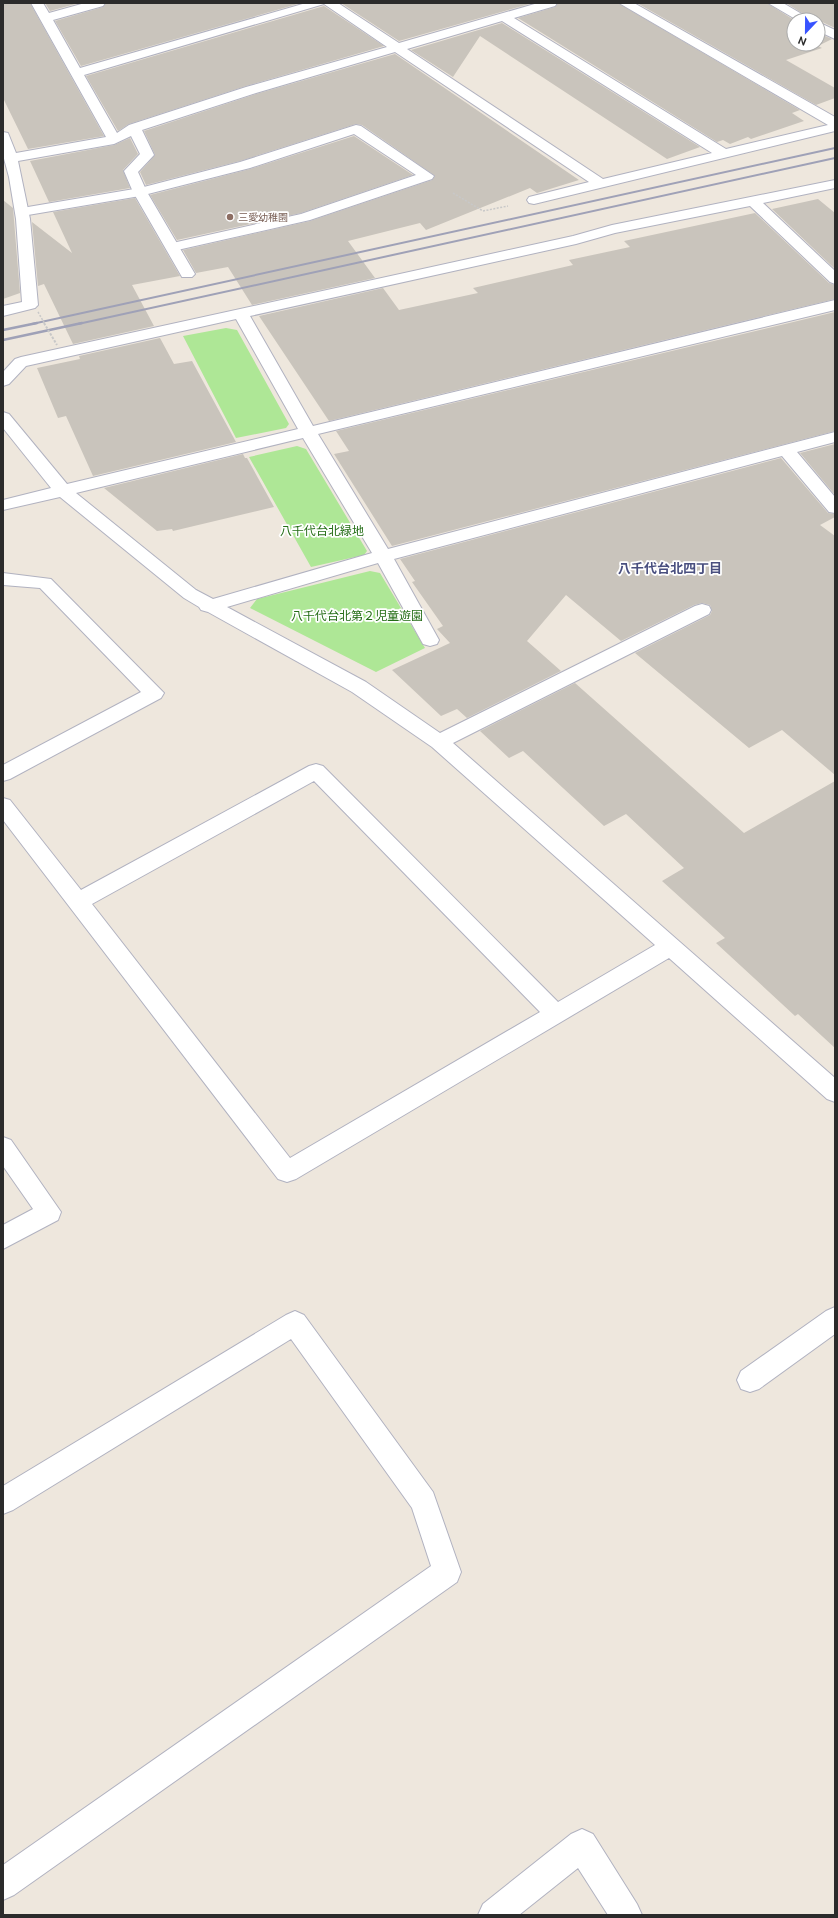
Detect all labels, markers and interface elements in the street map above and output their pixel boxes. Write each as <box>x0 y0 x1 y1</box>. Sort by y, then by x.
north arrow <box>786 12 826 52</box>
text: N <box>796 34 808 48</box>
marker: 三愛幼稚園 <box>225 212 235 222</box>
place label: 三愛幼稚園 <box>238 212 288 223</box>
park label: 八千代台北緑地 <box>280 524 364 537</box>
district label: 八千代台北四丁目 <box>618 561 722 575</box>
park label: 八千代台北第２児童遊園 <box>291 609 423 622</box>

